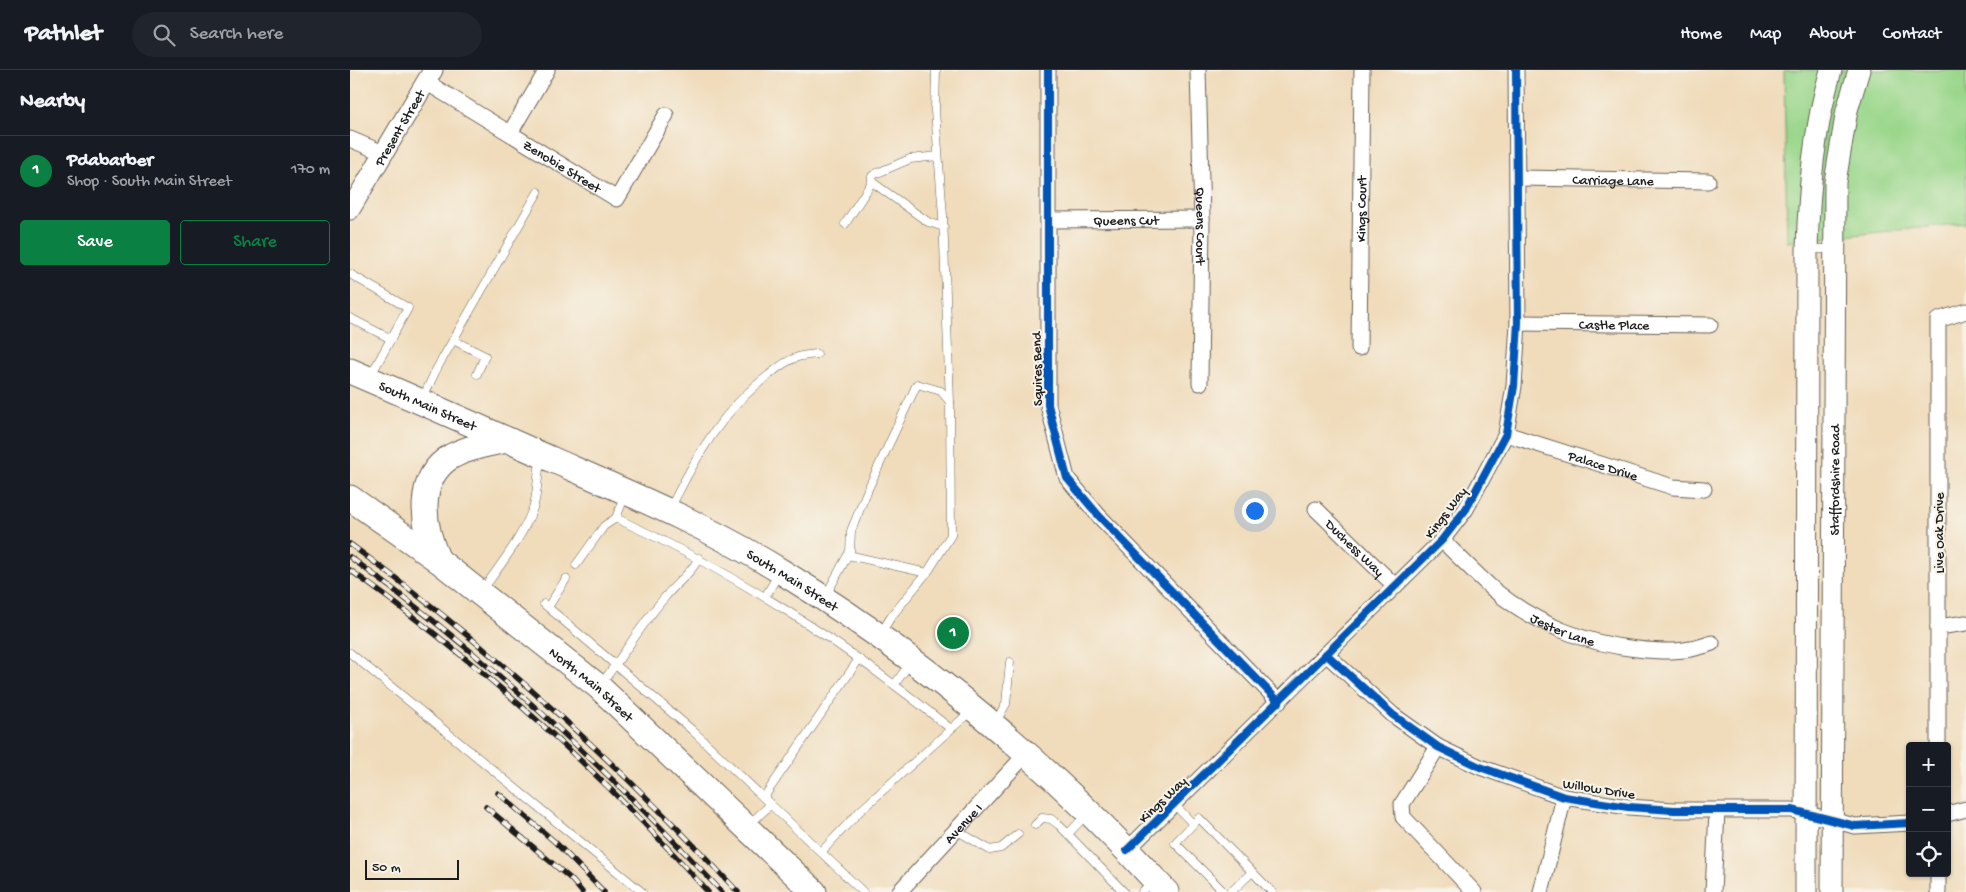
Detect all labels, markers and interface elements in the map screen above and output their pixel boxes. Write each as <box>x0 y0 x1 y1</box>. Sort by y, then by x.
search box <box>132 12 482 57</box>
text: Pathlet <box>25 20 102 49</box>
icon: search <box>150 21 178 49</box>
text: Search here <box>190 23 283 46</box>
text: Home <box>1680 24 1722 45</box>
text: Map <box>1750 24 1781 45</box>
text: About <box>1809 24 1855 45</box>
text: Contact <box>1883 24 1941 45</box>
street label: Present Street <box>372 87 431 171</box>
text: Nearby <box>20 90 85 115</box>
street label: Zenobie Street <box>519 137 604 199</box>
text: Pdabarber <box>67 150 153 173</box>
text: 1 <box>33 161 39 180</box>
text: 170 m <box>291 161 330 180</box>
text: Shop · South Main Street <box>67 173 231 192</box>
street label: Carriage Lane <box>1572 173 1655 191</box>
street label: Kings Court <box>1354 175 1372 242</box>
street label: Queens Court <box>1190 187 1208 266</box>
street label: Queens Cut <box>1093 213 1160 231</box>
button: Save <box>20 220 170 265</box>
button: Share <box>180 220 330 265</box>
street label: Castle Place <box>1579 318 1650 335</box>
street label: Squires Bend <box>1029 330 1048 406</box>
street label: South Main Street <box>376 378 480 436</box>
street label: Staffordshire Road <box>1828 423 1845 536</box>
street label: Palace Drive <box>1564 448 1640 487</box>
street label: Kings Way <box>1422 484 1472 543</box>
street label: Live Oak Drive <box>1932 492 1949 574</box>
your location <box>1242 498 1268 524</box>
street label: Duchess Way <box>1320 516 1387 582</box>
street label: South Main Street <box>743 547 842 617</box>
street label: Jester Lane <box>1527 611 1597 652</box>
pin: 1 <box>937 614 969 652</box>
street label: North Main Street <box>545 645 637 727</box>
map controls <box>1906 742 1951 877</box>
button: + <box>1906 742 1951 787</box>
street label: Kings Way <box>1136 774 1191 828</box>
street label: Willow Drive <box>1561 776 1637 805</box>
button: − <box>1906 787 1951 832</box>
street label: Avenue I <box>942 801 987 848</box>
button: locate <box>1906 832 1951 877</box>
scale bar <box>365 857 459 880</box>
text: 50 m <box>372 860 401 877</box>

